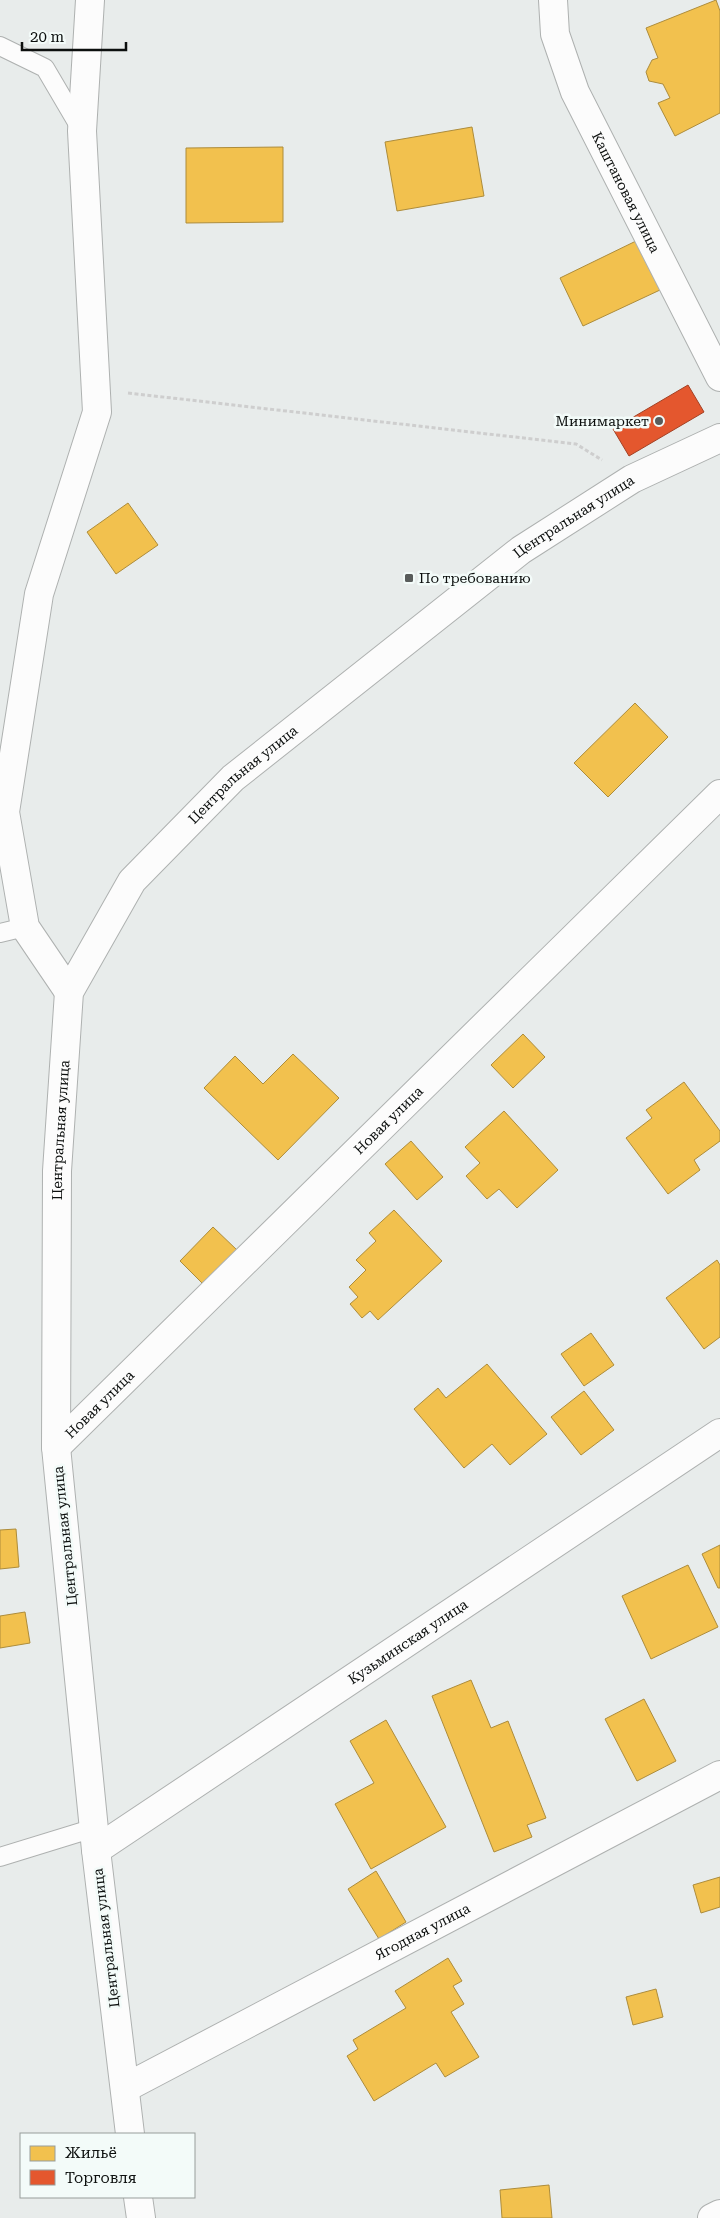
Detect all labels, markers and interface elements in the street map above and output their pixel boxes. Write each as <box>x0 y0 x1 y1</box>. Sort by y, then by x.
scale bar <box>22 20 126 52</box>
text: 20 m <box>30 28 65 46</box>
street label: Каштановая улица <box>589 129 664 256</box>
place label: Минимаркет <box>556 413 649 429</box>
marker: Минимаркет <box>653 415 665 427</box>
street label: Центральная улица <box>510 472 637 561</box>
place label: По требованию <box>419 570 531 586</box>
marker: По требованию <box>403 572 415 584</box>
street label: Центральная улица <box>185 722 301 827</box>
street label: Центральная улица <box>49 1059 72 1200</box>
street label: Новая улица <box>351 1083 426 1157</box>
street label: Новая улица <box>62 1367 137 1441</box>
street label: Центральная улица <box>50 1465 80 1607</box>
street label: Кузьминская улица <box>345 1596 471 1687</box>
street label: Центральная улица <box>89 1867 122 2009</box>
street label: Ягодная улица <box>372 1900 473 1963</box>
legend <box>20 2133 195 2198</box>
text: Жильё <box>65 2144 117 2162</box>
text: Торговля <box>65 2169 136 2187</box>

